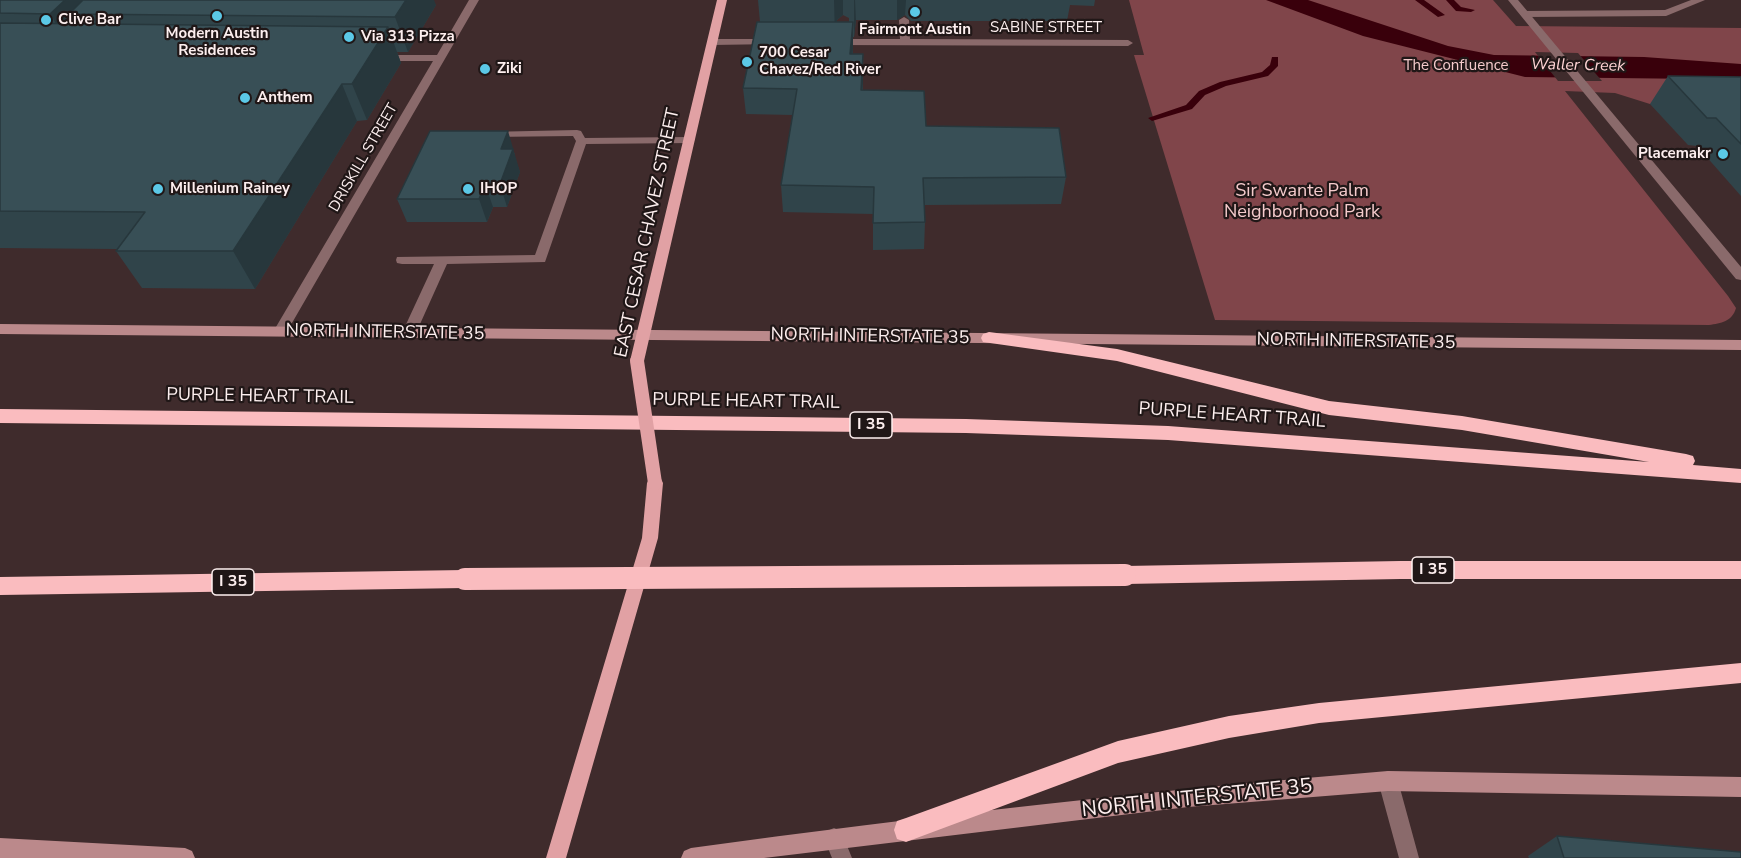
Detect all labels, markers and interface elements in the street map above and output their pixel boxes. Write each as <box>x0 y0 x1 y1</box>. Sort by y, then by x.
marker: Fairmont Austin <box>908 5 922 19</box>
marker: Modern Austin Residences <box>210 9 224 23</box>
place label: Clive Bar <box>58 11 121 29</box>
marker: Clive Bar <box>39 13 53 27</box>
street label: SABINE STREET <box>990 19 1102 37</box>
place label: Fairmont Austin <box>859 21 971 39</box>
place label: Modern Austin Residences <box>166 25 268 60</box>
place label: Via 313 Pizza <box>361 28 455 46</box>
marker: Via 313 Pizza <box>342 30 356 44</box>
place label: 700 Cesar Chavez/Red River <box>759 44 881 79</box>
marker: 700 Cesar Chavez/Red River <box>740 55 754 69</box>
water label: Waller Creek <box>1531 56 1625 76</box>
park label: The Confluence <box>1404 57 1508 75</box>
place label: Ziki <box>497 60 522 78</box>
marker: Ziki <box>478 62 492 76</box>
place label: Anthem <box>257 89 313 107</box>
marker: Anthem <box>238 91 252 105</box>
street label: DRISKILL STREET <box>326 101 402 215</box>
street label: EAST CESAR CHAVEZ STREET <box>611 106 685 360</box>
place label: Placemakr <box>1638 145 1711 163</box>
marker: Placemakr <box>1716 147 1730 161</box>
place label: Millenium Rainey <box>170 180 290 198</box>
place label: IHOP <box>480 180 517 198</box>
park label: Sir Swante Palm Neighborhood Park <box>1224 181 1380 224</box>
marker: Millenium Rainey <box>151 182 165 196</box>
marker: IHOP <box>461 182 475 196</box>
street label: NORTH INTERSTATE 35 <box>285 320 485 346</box>
street label: NORTH INTERSTATE 35 <box>770 324 970 350</box>
street label: NORTH INTERSTATE 35 <box>1256 329 1456 355</box>
street label: PURPLE HEART TRAIL <box>166 385 354 409</box>
street label: PURPLE HEART TRAIL <box>652 390 840 414</box>
street label: PURPLE HEART TRAIL <box>1138 399 1326 433</box>
road number: I 35 <box>850 412 892 438</box>
road number: I 35 <box>1412 557 1454 583</box>
road number: I 35 <box>212 569 254 595</box>
street label: NORTH INTERSTATE 35 <box>1080 774 1314 824</box>

